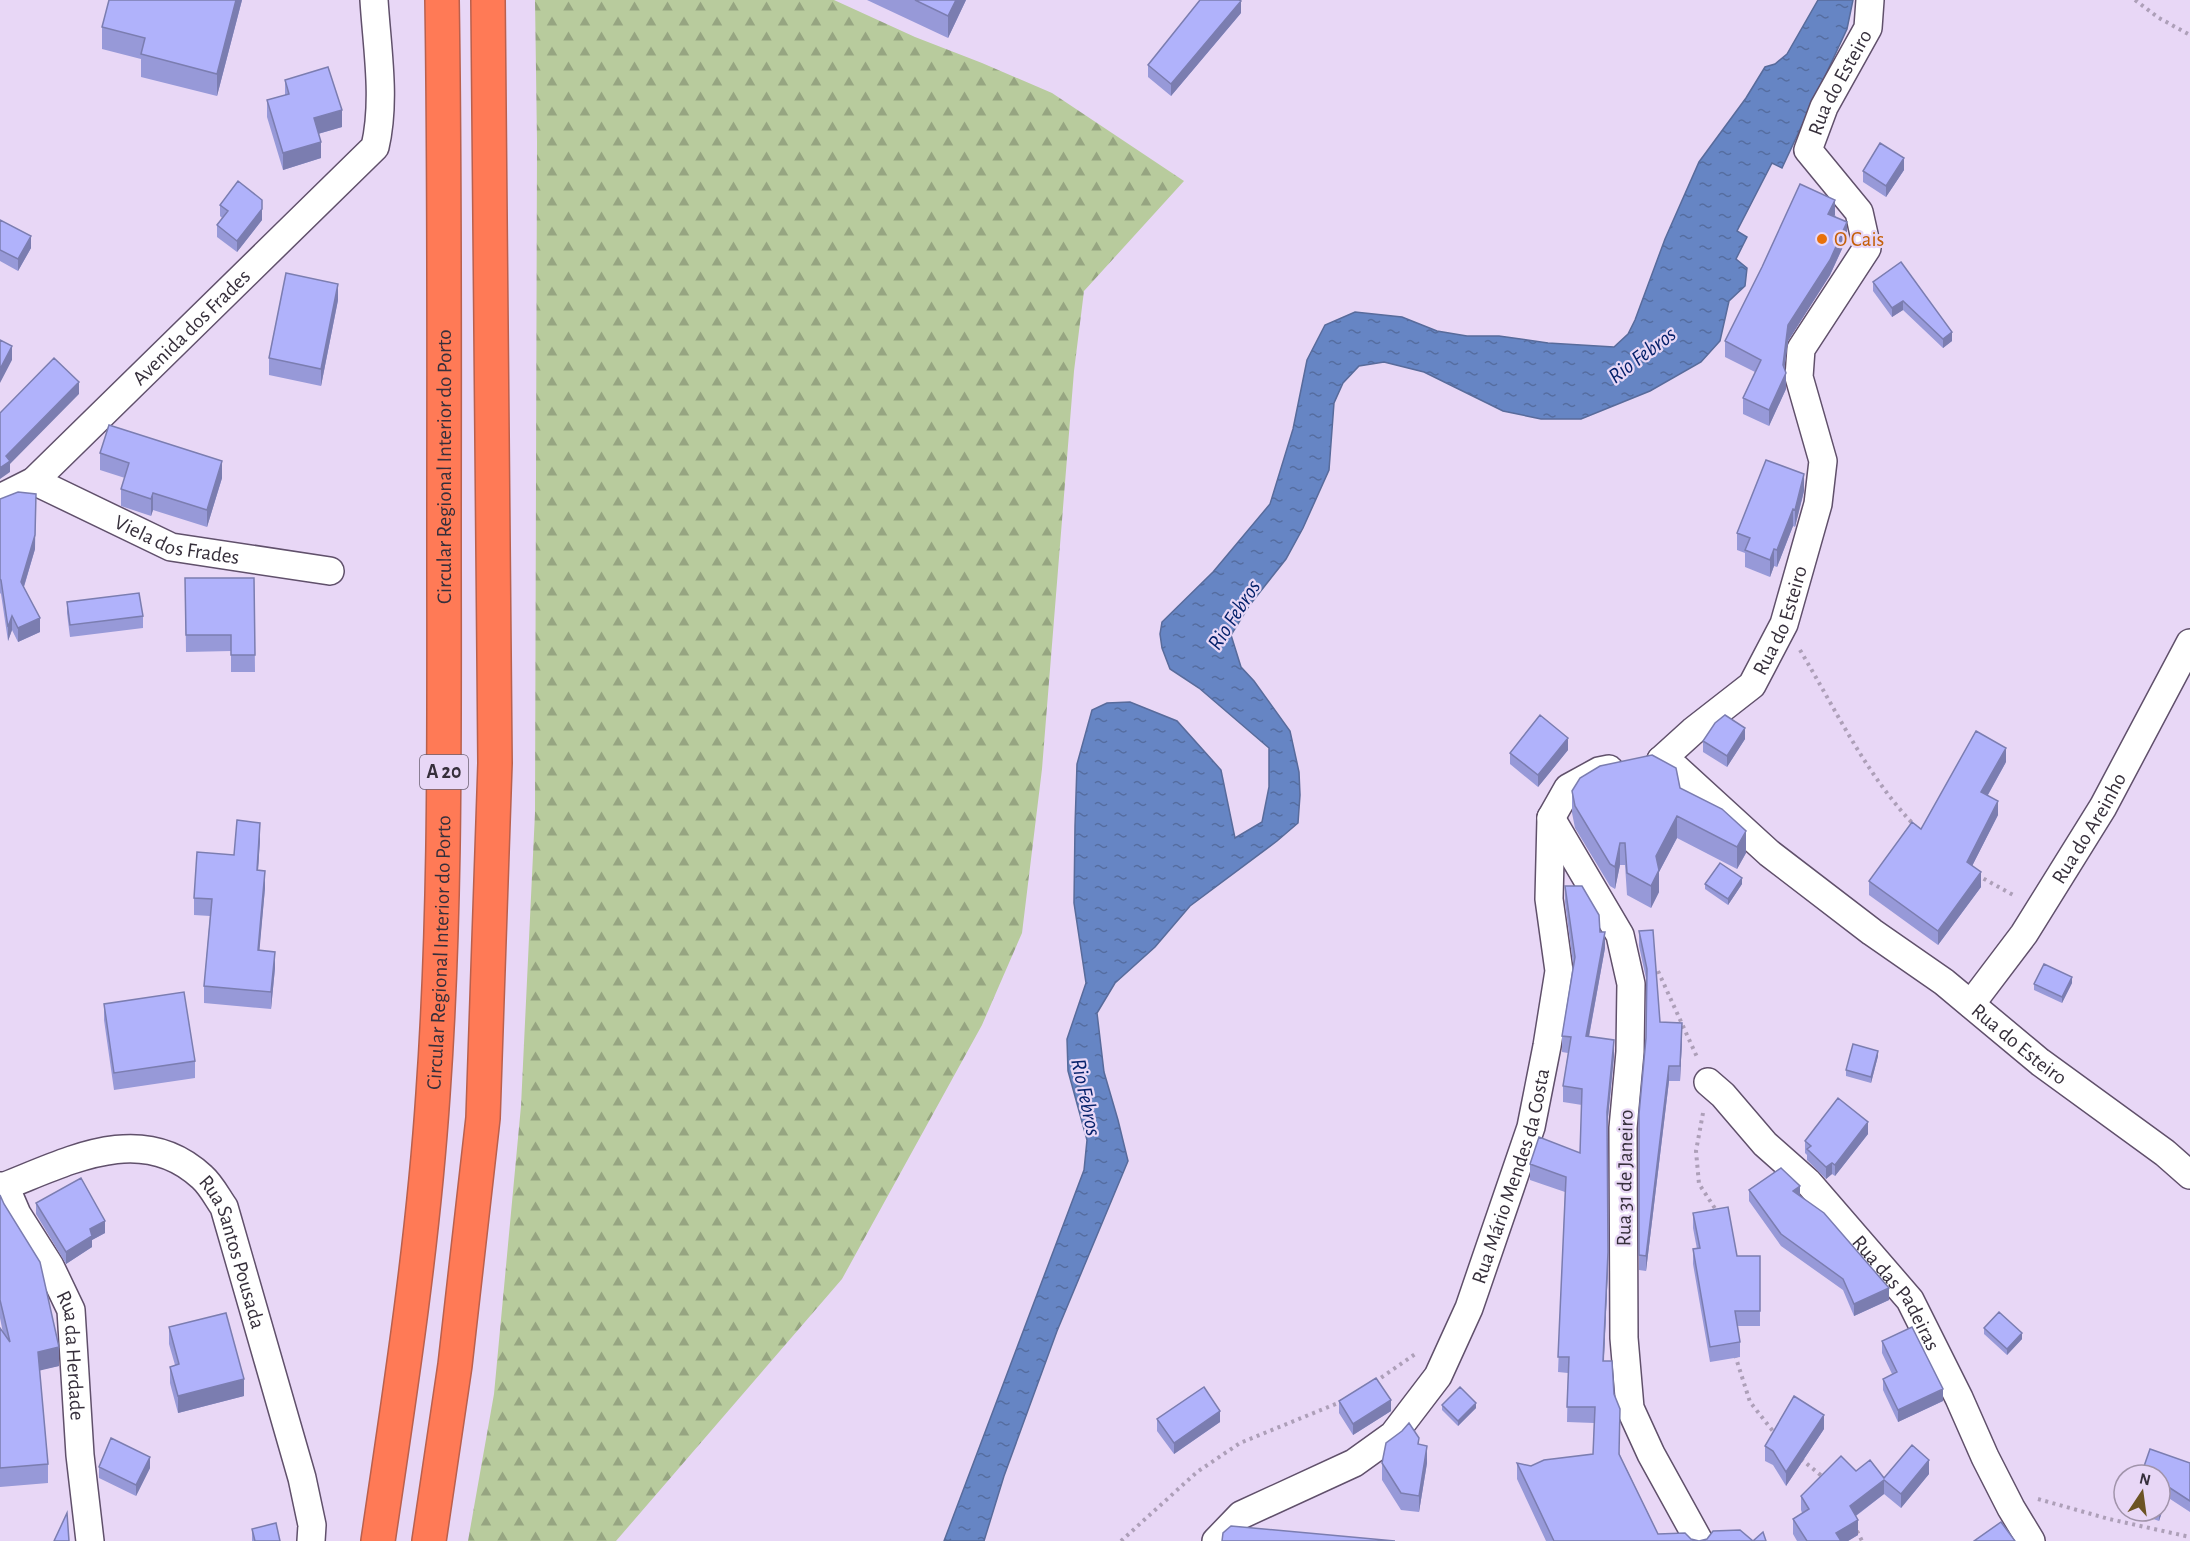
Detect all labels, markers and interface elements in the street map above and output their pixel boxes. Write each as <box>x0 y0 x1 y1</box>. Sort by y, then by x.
street label: Rua do Esteiro <box>1804 26 1875 138</box>
place label: O Cais <box>1834 229 1884 250</box>
marker: O Cais <box>1815 232 1829 246</box>
street label: Avenida dos Frades <box>128 265 254 389</box>
water label: Rio Febros <box>1604 323 1680 387</box>
street label: Circular Regional Interior do Porto <box>433 329 455 604</box>
street label: Viela dos Frades <box>111 511 241 568</box>
street label: Rua do Esteiro <box>1749 563 1810 678</box>
water label: Rio Febros <box>1203 576 1265 654</box>
road number: A 20 <box>420 755 468 789</box>
street label: Rua do Areinho <box>2048 769 2130 887</box>
street label: Circular Regional Interior do Porto <box>423 815 454 1090</box>
street label: Rua do Esteiro <box>1968 999 2071 1088</box>
water label: Rio Febros <box>1067 1056 1105 1138</box>
street label: Rua Mário Mendes da Costa <box>1468 1066 1553 1286</box>
street label: Rua 31 de Janeiro <box>1613 1109 1637 1247</box>
street label: Rua Santos Pousada <box>195 1171 269 1331</box>
street label: Rua das Padeiras <box>1848 1231 1944 1354</box>
street label: Rua da Herdade <box>53 1287 88 1421</box>
north arrow <box>2112 1463 2172 1523</box>
text: N <box>2138 1470 2152 1488</box>

